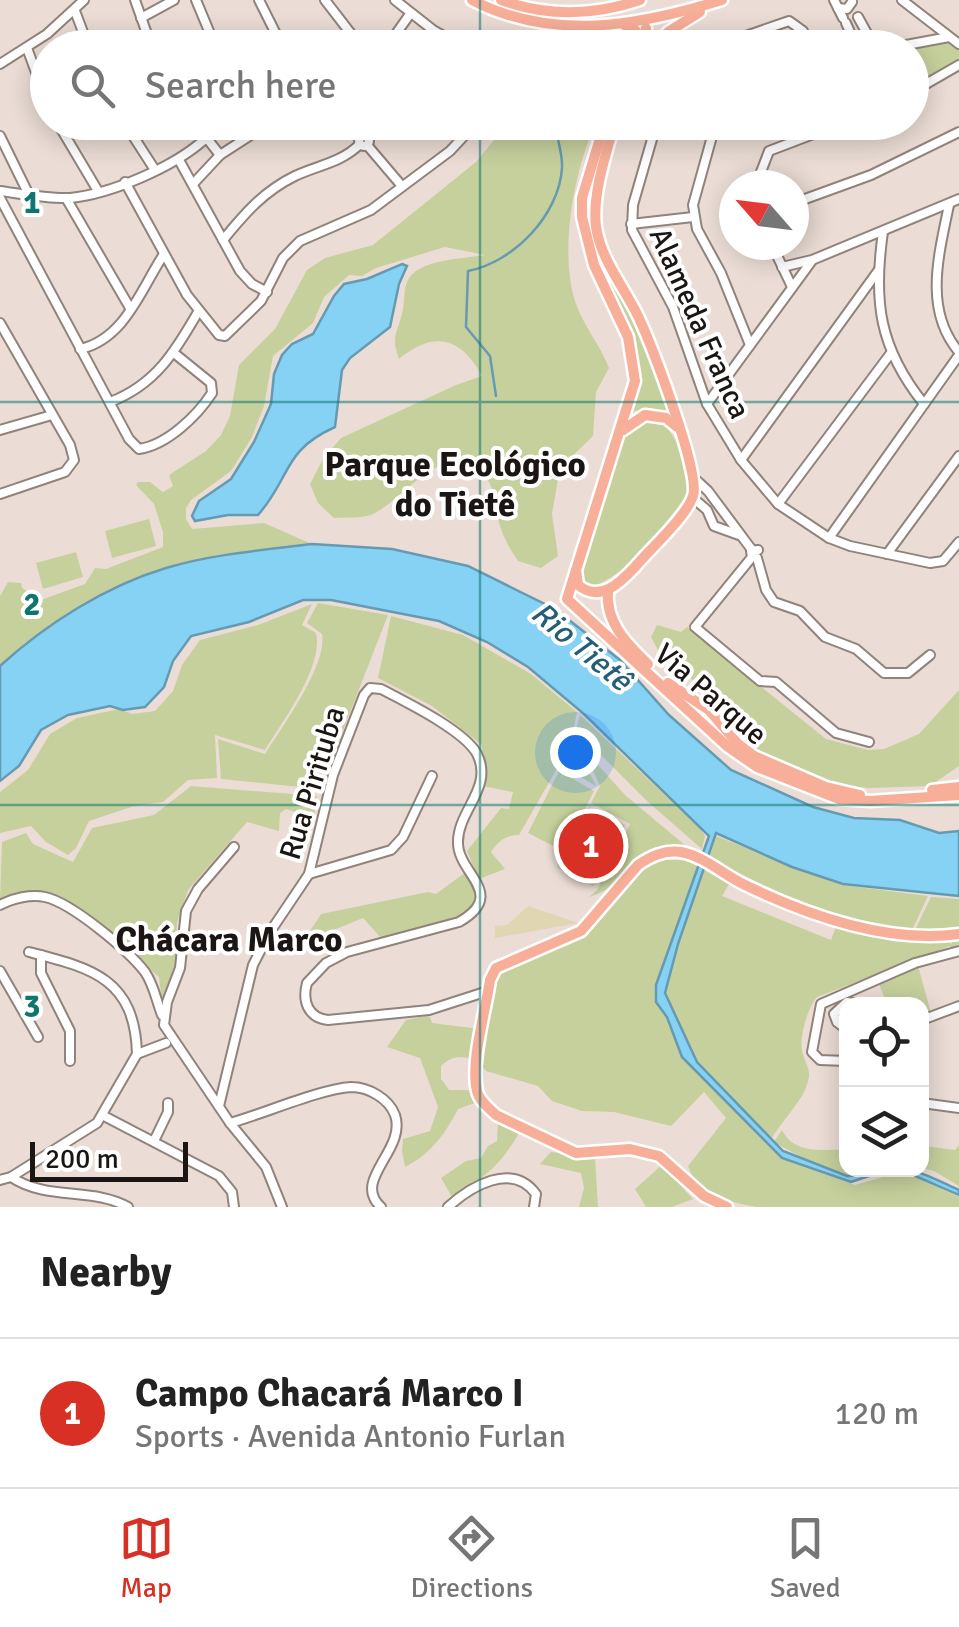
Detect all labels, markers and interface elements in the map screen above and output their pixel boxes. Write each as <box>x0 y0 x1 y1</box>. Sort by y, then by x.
search box <box>30 30 929 140</box>
icon: search <box>65 58 120 113</box>
text: Search here <box>145 62 337 109</box>
north arrow <box>719 170 809 260</box>
text: 1 <box>23 183 41 222</box>
street label: Alameda Franca <box>641 222 758 425</box>
district label: Parque Ecológico do Tietê <box>324 443 586 526</box>
text: 2 <box>23 585 41 624</box>
water label: Rio Tietê <box>524 593 641 701</box>
street label: Via Parque <box>647 636 774 753</box>
street label: Rua Pirituba <box>272 702 353 864</box>
your location <box>550 727 601 778</box>
pin: 1 <box>558 808 624 884</box>
district label: Chácara Marco <box>115 918 343 961</box>
text: 3 <box>23 987 41 1026</box>
map controls <box>839 997 929 1177</box>
button: locate <box>839 997 929 1087</box>
button: layers <box>839 1087 929 1177</box>
scale bar <box>30 1137 188 1182</box>
text: 200 m <box>45 1142 119 1176</box>
text: Nearby <box>40 1247 172 1298</box>
text: Campo Chacará Marco I <box>135 1370 524 1417</box>
text: 1 <box>64 1394 81 1433</box>
text: 120 m <box>835 1394 919 1433</box>
text: Sports · Avenida Antonio Furlan <box>135 1417 566 1456</box>
tab: Map <box>119 1511 174 1605</box>
tab: Directions <box>411 1511 533 1605</box>
tab: Saved <box>770 1511 840 1605</box>

